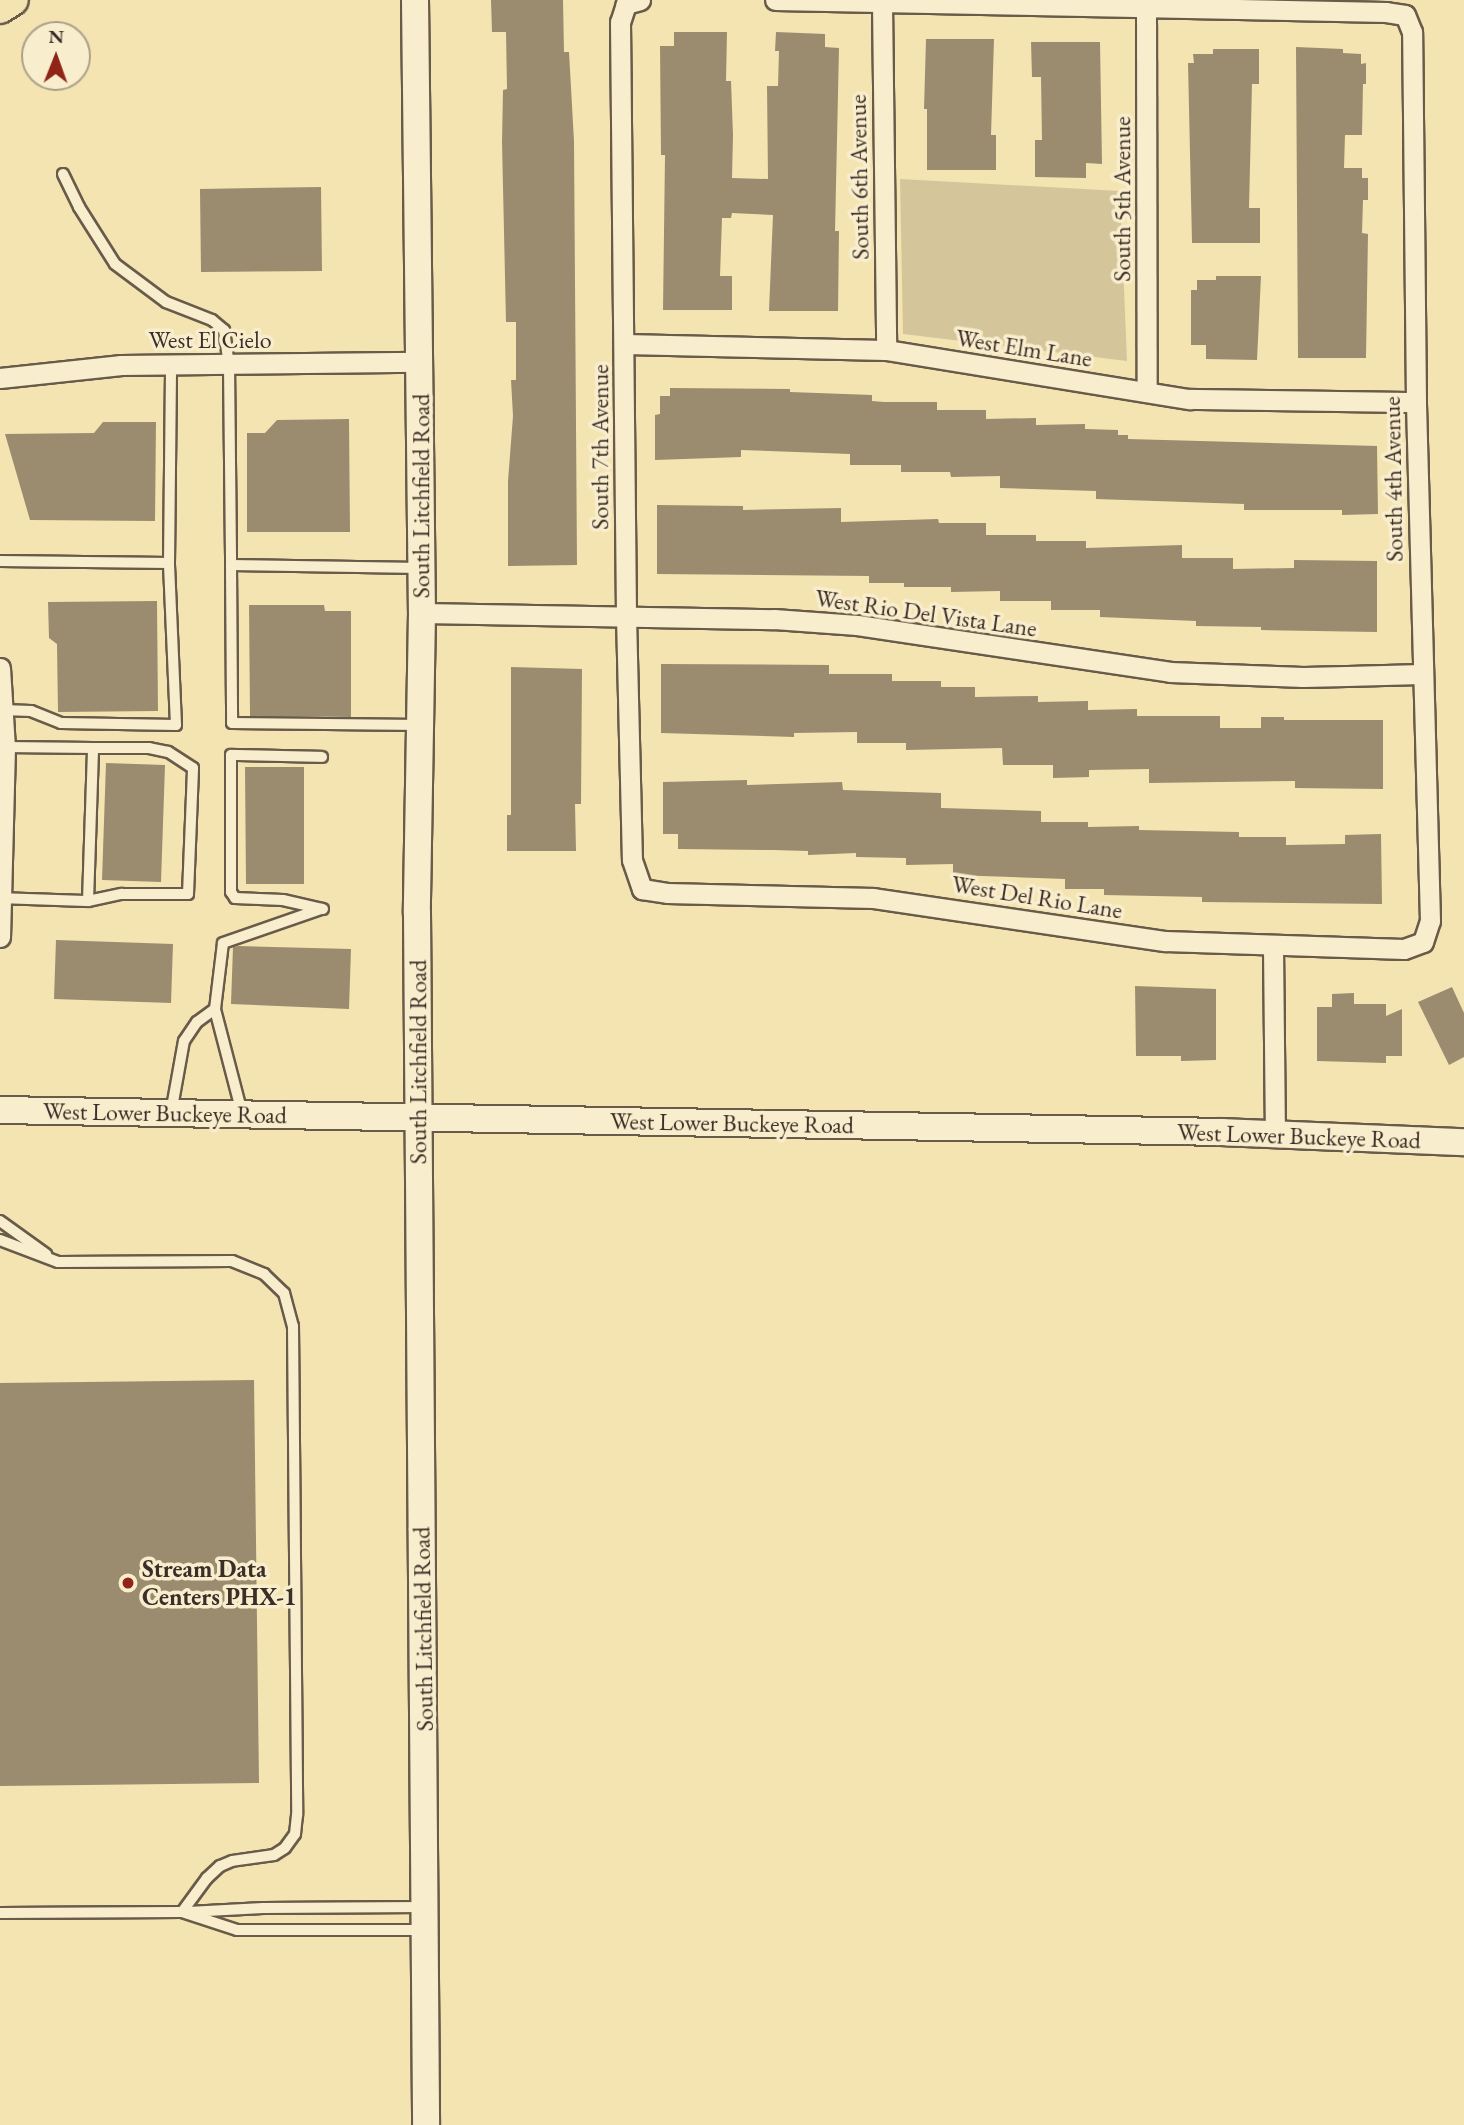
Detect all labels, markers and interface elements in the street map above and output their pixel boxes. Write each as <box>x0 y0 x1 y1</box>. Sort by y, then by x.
north arrow <box>21 21 91 91</box>
text: N <box>48 24 64 49</box>
street label: South 6th Avenue <box>843 94 875 260</box>
street label: South 5th Avenue <box>1108 116 1136 282</box>
street label: West Elm Lane <box>954 323 1094 373</box>
street label: West El Cielo <box>148 326 272 354</box>
street label: South 7th Avenue <box>586 364 614 530</box>
street label: South Litchfield Road <box>407 394 435 598</box>
street label: South 4th Avenue <box>1377 396 1409 562</box>
street label: West Rio Del Vista Lane <box>813 583 1039 643</box>
street label: West Del Rio Lane <box>950 869 1124 925</box>
street label: South Litchfield Road <box>404 960 432 1164</box>
street label: West Lower Buckeye Road <box>43 1096 287 1130</box>
street label: West Lower Buckeye Road <box>610 1106 854 1140</box>
street label: West Lower Buckeye Road <box>1177 1117 1421 1155</box>
street label: South Litchfield Road <box>407 1526 439 1732</box>
place label: Stream Data Centers PHX-1 <box>142 1555 296 1611</box>
marker: Stream Data Centers PHX-1 <box>120 1575 136 1591</box>

